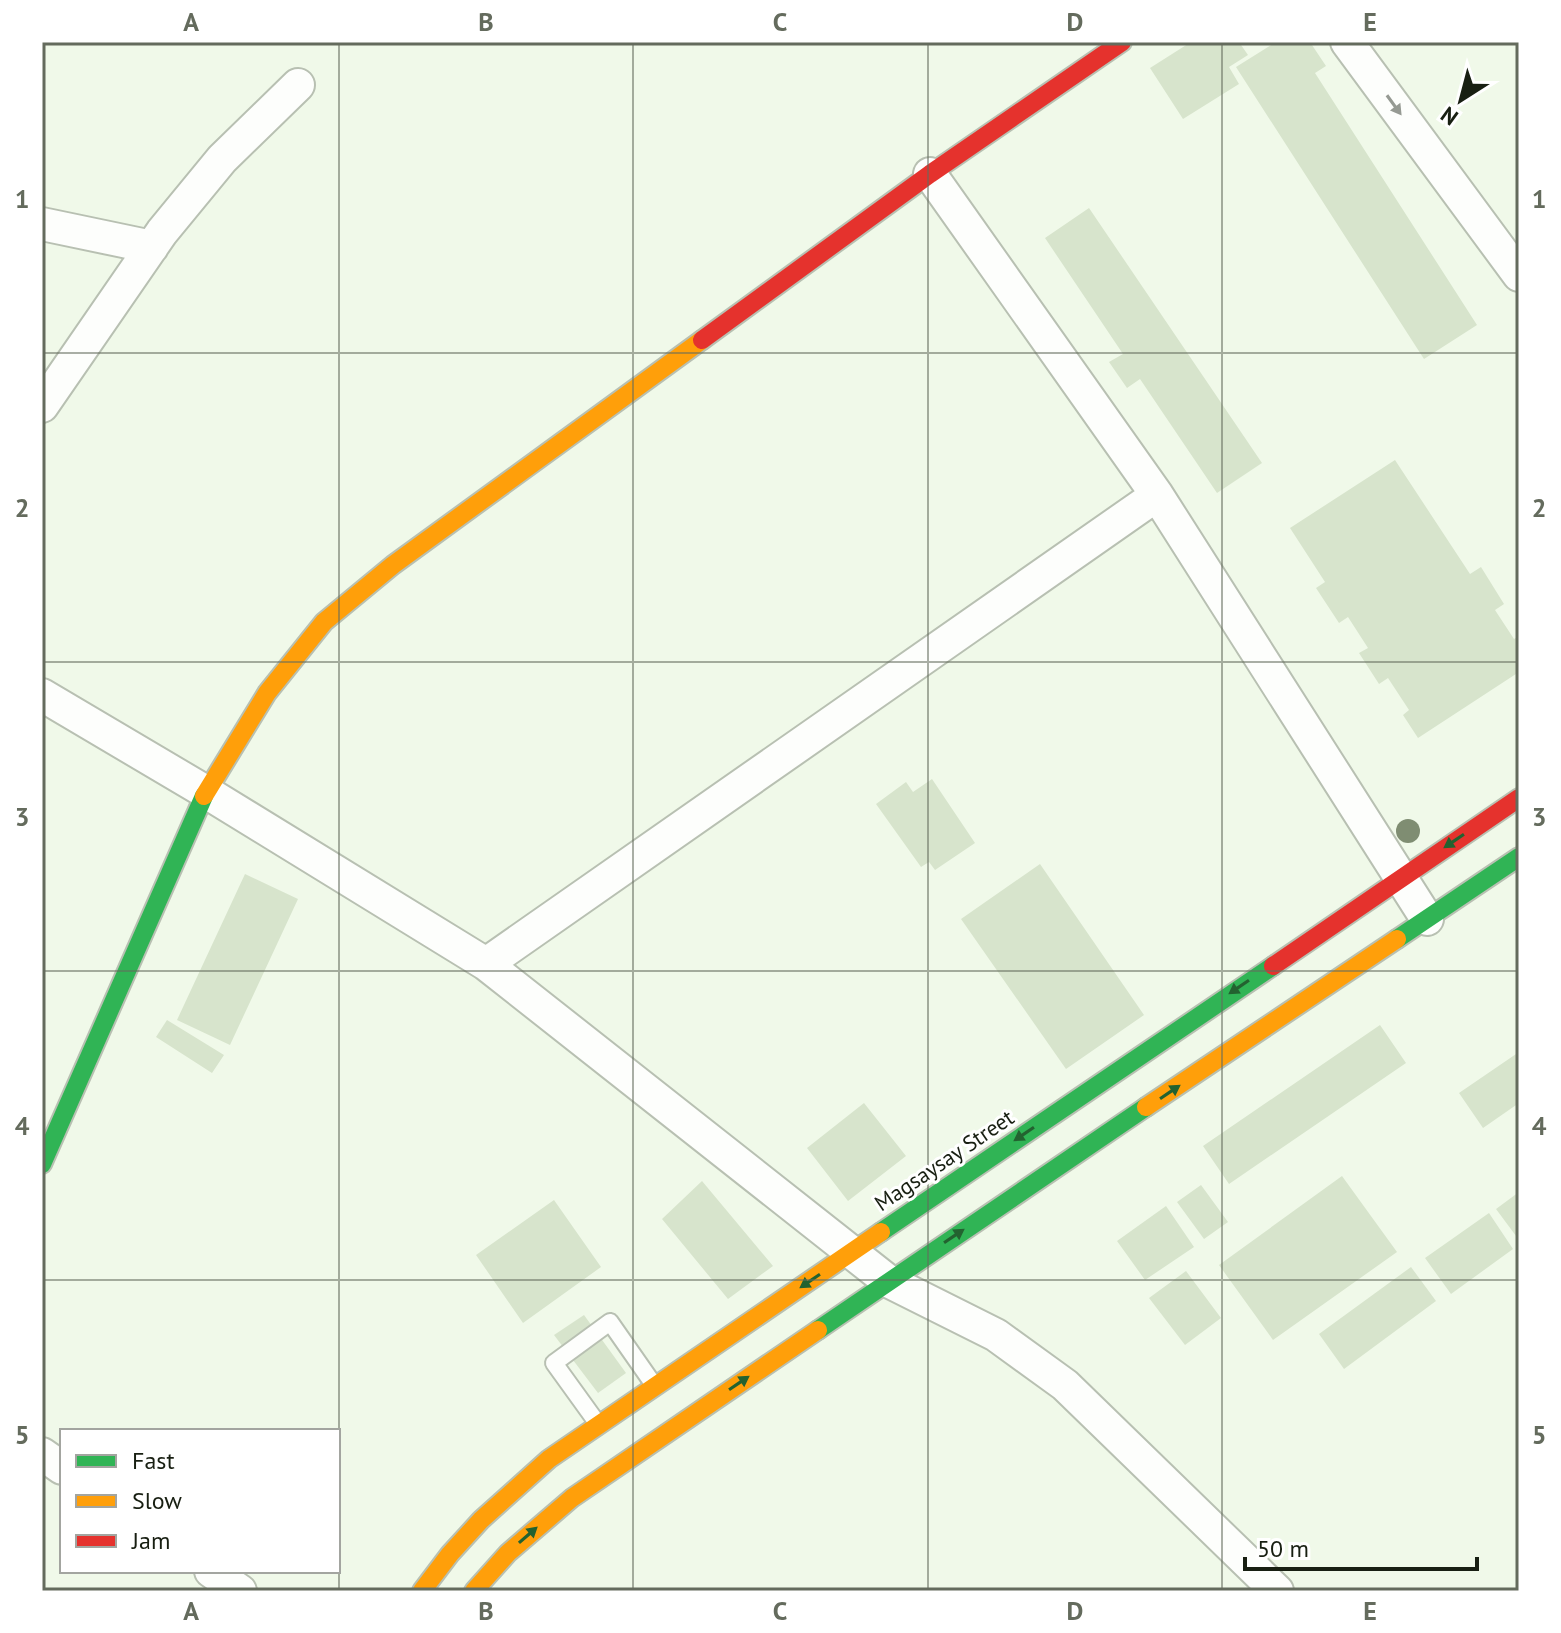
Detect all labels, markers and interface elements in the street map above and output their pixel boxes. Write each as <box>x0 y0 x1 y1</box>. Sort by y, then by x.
text: A <box>183 5 199 38</box>
text: B <box>478 5 494 38</box>
text: C <box>773 5 787 38</box>
text: D <box>1067 5 1083 38</box>
text: E <box>1363 5 1377 38</box>
north arrow <box>1421 60 1501 140</box>
one-way arrow <box>1385 95 1401 115</box>
text: N <box>1435 101 1463 132</box>
text: 1 <box>15 182 29 215</box>
text: 1 <box>1532 182 1546 215</box>
text: 2 <box>15 491 29 524</box>
text: 2 <box>1532 491 1546 524</box>
text: 3 <box>15 800 29 833</box>
text: 3 <box>1532 800 1546 833</box>
one-way arrow <box>1443 834 1465 848</box>
one-way arrow <box>1228 980 1250 994</box>
one-way arrow <box>1159 1084 1180 1099</box>
street label: Magsaysay Street <box>869 1103 1020 1217</box>
text: 4 <box>15 1109 30 1142</box>
text: 4 <box>1532 1109 1547 1142</box>
one-way arrow <box>1014 1126 1035 1141</box>
one-way arrow <box>943 1229 964 1244</box>
one-way arrow <box>799 1273 820 1288</box>
one-way arrow <box>728 1375 749 1390</box>
text: 5 <box>15 1418 29 1451</box>
text: 5 <box>1532 1418 1546 1451</box>
legend <box>60 1429 340 1573</box>
text: Fast <box>132 1445 175 1476</box>
text: Slow <box>132 1485 182 1516</box>
scale bar <box>1245 1521 1477 1571</box>
text: Jam <box>131 1525 170 1556</box>
one-way arrow <box>518 1527 538 1544</box>
text: 50 m <box>1257 1533 1309 1564</box>
text: A <box>183 1594 199 1627</box>
text: B <box>478 1594 494 1627</box>
text: C <box>773 1594 787 1627</box>
text: D <box>1067 1594 1083 1627</box>
text: E <box>1363 1594 1377 1627</box>

